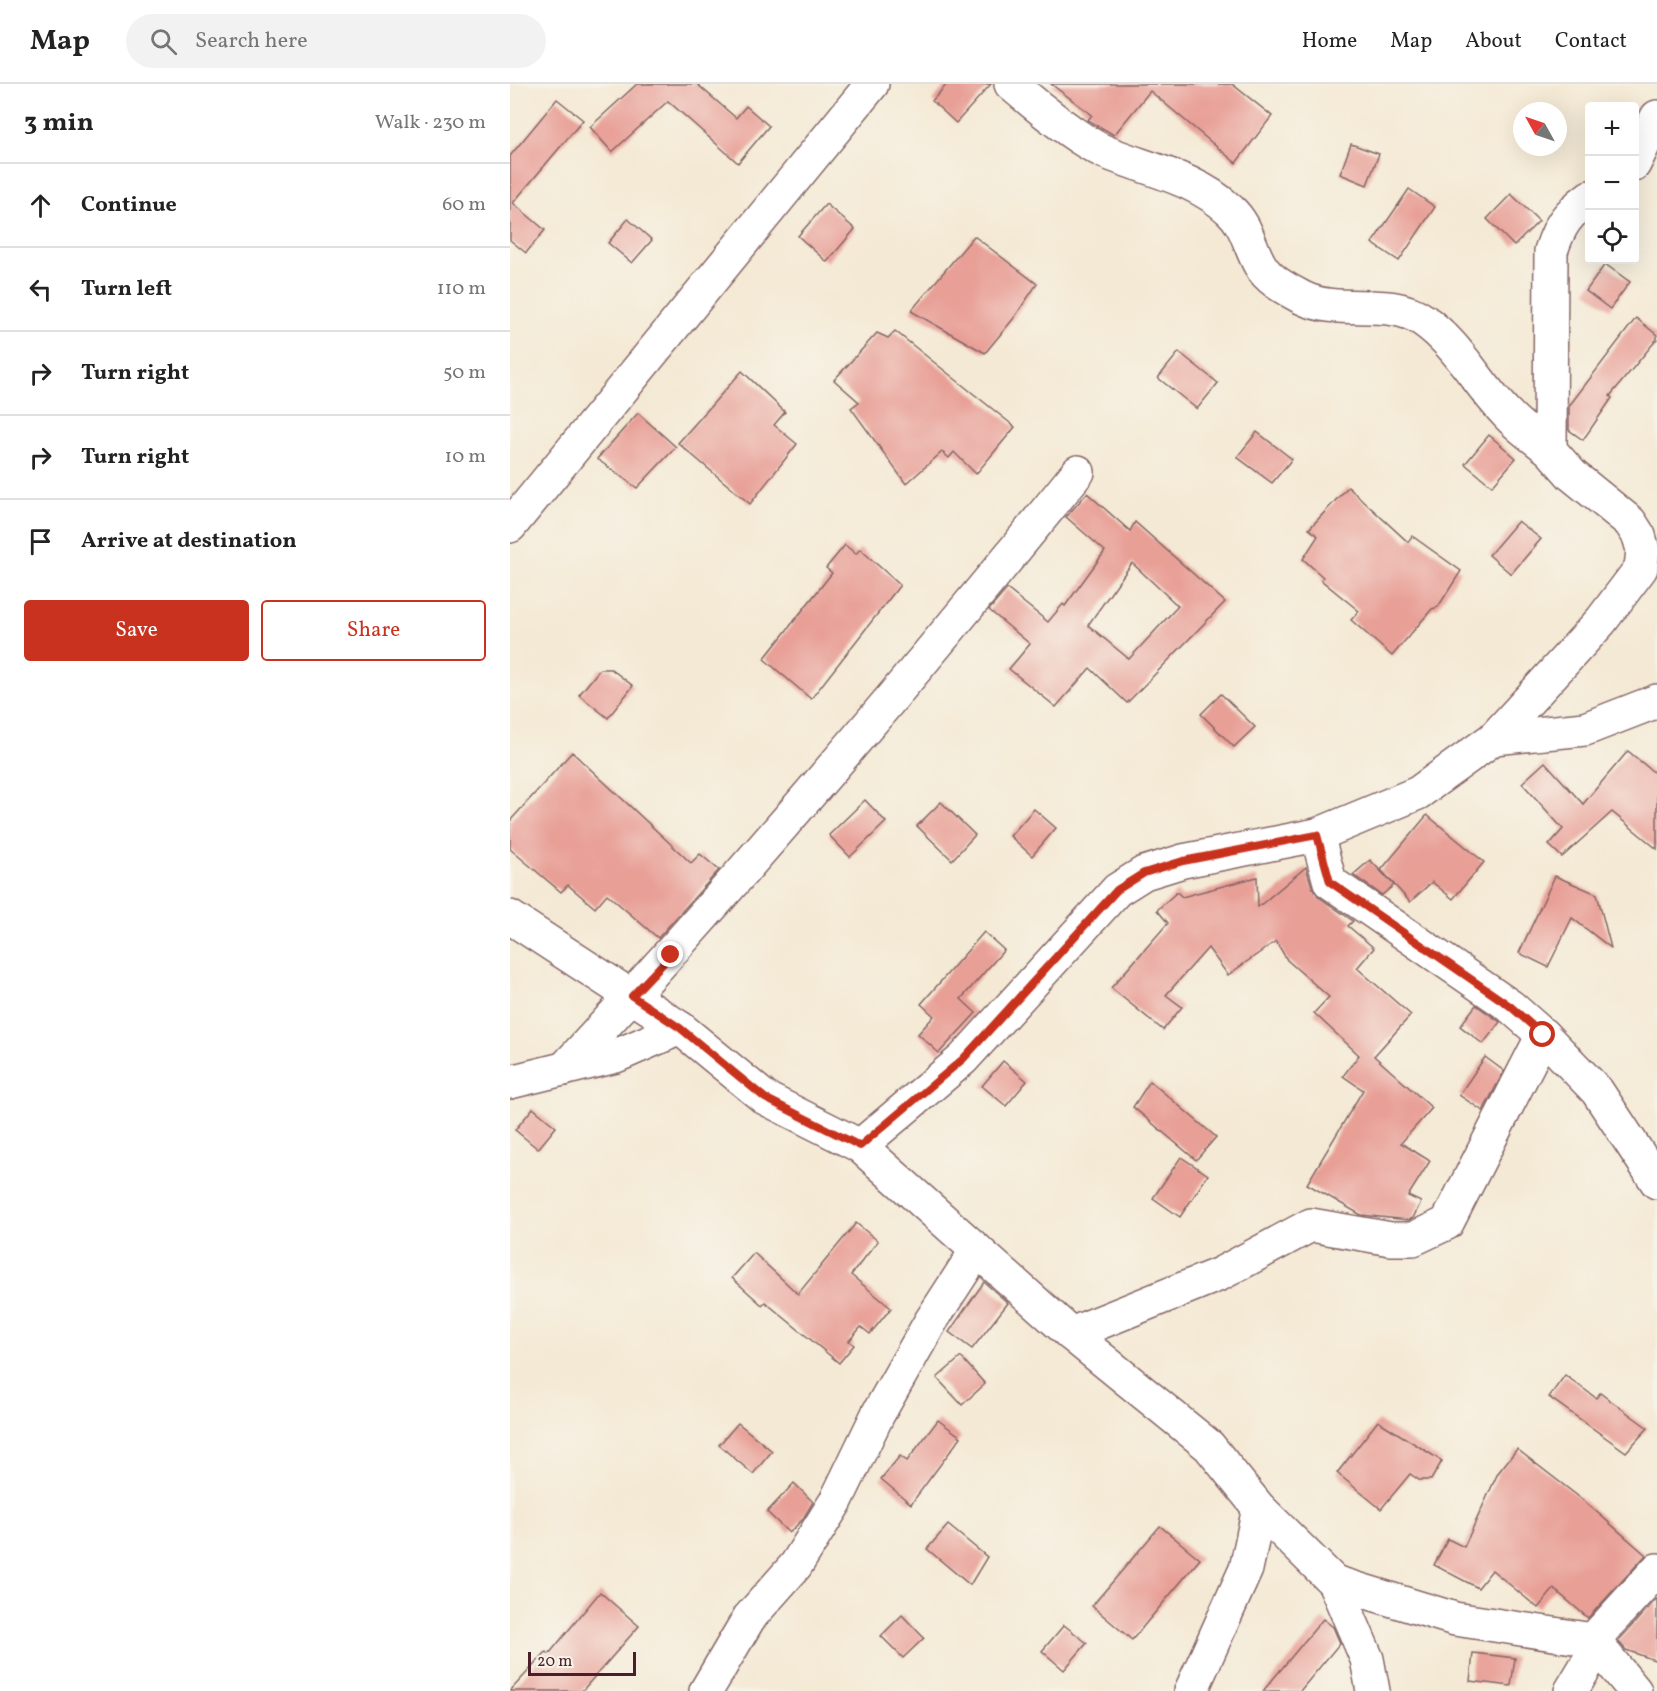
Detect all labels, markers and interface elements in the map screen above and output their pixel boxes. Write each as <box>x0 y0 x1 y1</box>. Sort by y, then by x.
search box <box>126 14 546 68</box>
text: Map <box>30 22 90 61</box>
icon: search <box>147 25 180 58</box>
text: Search here <box>195 26 308 57</box>
text: Home <box>1302 27 1357 56</box>
text: Map <box>1390 27 1432 56</box>
text: About <box>1465 27 1522 56</box>
text: Contact <box>1555 27 1627 56</box>
north arrow <box>1513 102 1567 156</box>
map controls <box>1585 102 1639 264</box>
button: + <box>1585 102 1639 156</box>
text: 3 min <box>24 105 94 141</box>
text: Walk · 230 m <box>375 109 486 137</box>
button: − <box>1585 156 1639 210</box>
icon: ahead <box>24 189 57 222</box>
text: Continue <box>81 190 177 221</box>
text: 60 m <box>442 191 486 219</box>
button: locate <box>1585 210 1639 264</box>
icon: left <box>24 273 57 306</box>
text: Turn left <box>81 274 172 305</box>
text: 110 m <box>437 275 486 303</box>
icon: right <box>24 357 57 390</box>
text: Turn right <box>81 358 189 389</box>
text: 50 m <box>443 359 486 387</box>
icon: right <box>24 441 57 474</box>
text: Turn right <box>81 442 189 473</box>
text: 10 m <box>445 443 486 471</box>
icon: arrive <box>24 525 57 558</box>
text: Arrive at destination <box>81 526 297 557</box>
button: Save <box>24 600 249 661</box>
button: Share <box>261 600 486 661</box>
route end <box>657 941 683 967</box>
route start <box>1529 1021 1555 1047</box>
scale bar <box>528 1649 636 1676</box>
text: 20 m <box>537 1651 572 1673</box>

